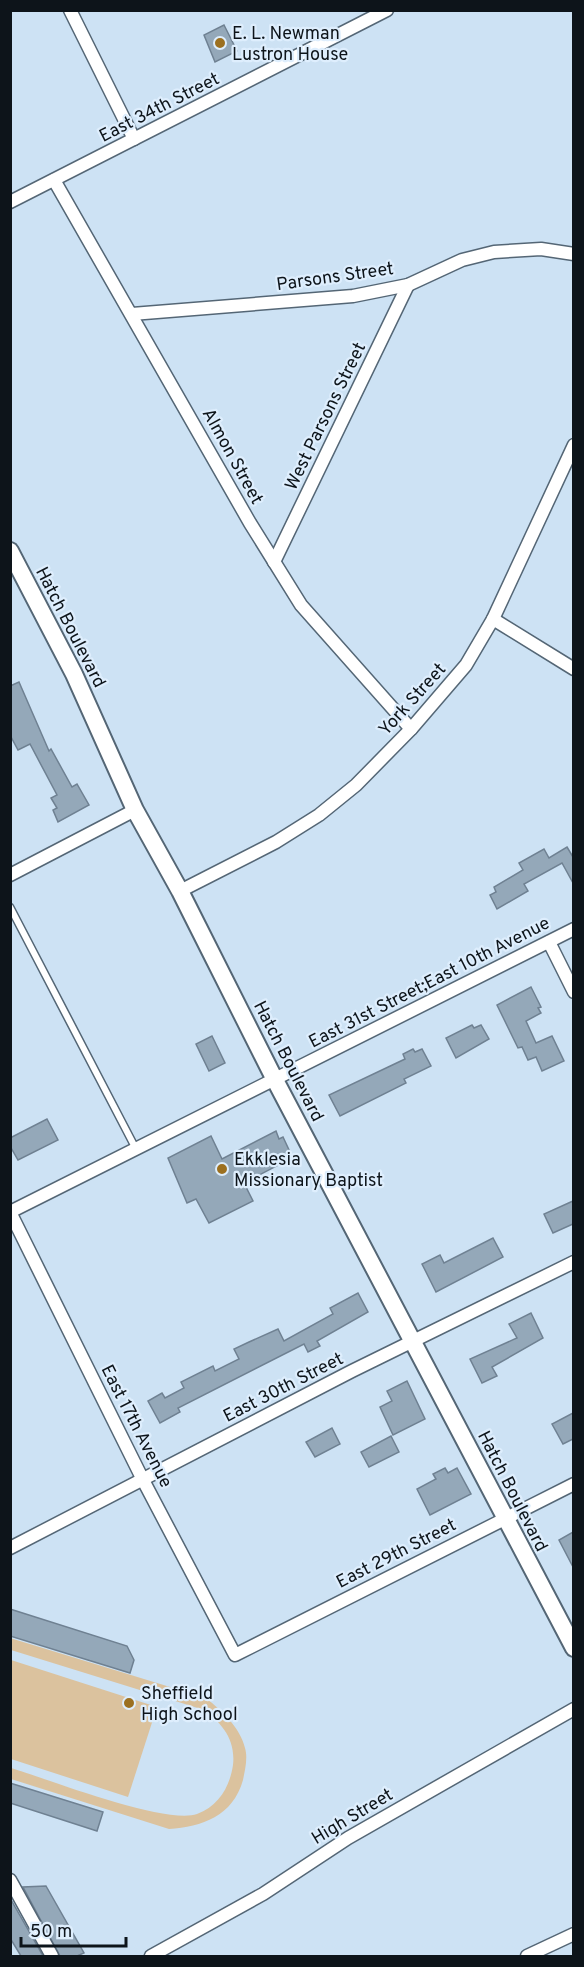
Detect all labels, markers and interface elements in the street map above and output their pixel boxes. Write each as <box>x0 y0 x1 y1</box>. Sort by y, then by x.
place label: E. L. Newman Lustron House <box>232 23 348 67</box>
marker: E. L. Newman Lustron House <box>213 36 227 50</box>
street label: East 34th Street <box>96 68 224 149</box>
street label: Parsons Street <box>275 258 395 297</box>
street label: West Parsons Street <box>281 339 372 494</box>
street label: Almon Street <box>196 405 268 509</box>
street label: Hatch Boulevard <box>29 563 110 692</box>
street label: York Street <box>374 659 452 741</box>
street label: East 31st Street;East 10th Avenue <box>305 912 554 1054</box>
street label: Hatch Boulevard <box>247 997 328 1126</box>
place label: Ekklesia Missionary Baptist <box>234 1149 383 1193</box>
marker: Ekklesia Missionary Baptist <box>215 1162 229 1176</box>
street label: East 30th Street <box>220 1348 348 1429</box>
street label: East 17th Avenue <box>95 1361 177 1492</box>
street label: Hatch Boulevard <box>471 1427 552 1556</box>
street label: East 29th Street <box>333 1514 461 1594</box>
place label: Sheffield High School <box>141 1683 238 1727</box>
marker: Sheffield High School <box>122 1696 136 1710</box>
street label: High Street <box>308 1784 398 1851</box>
scale bar <box>21 1910 126 1948</box>
text: 50 m <box>30 1921 72 1944</box>

